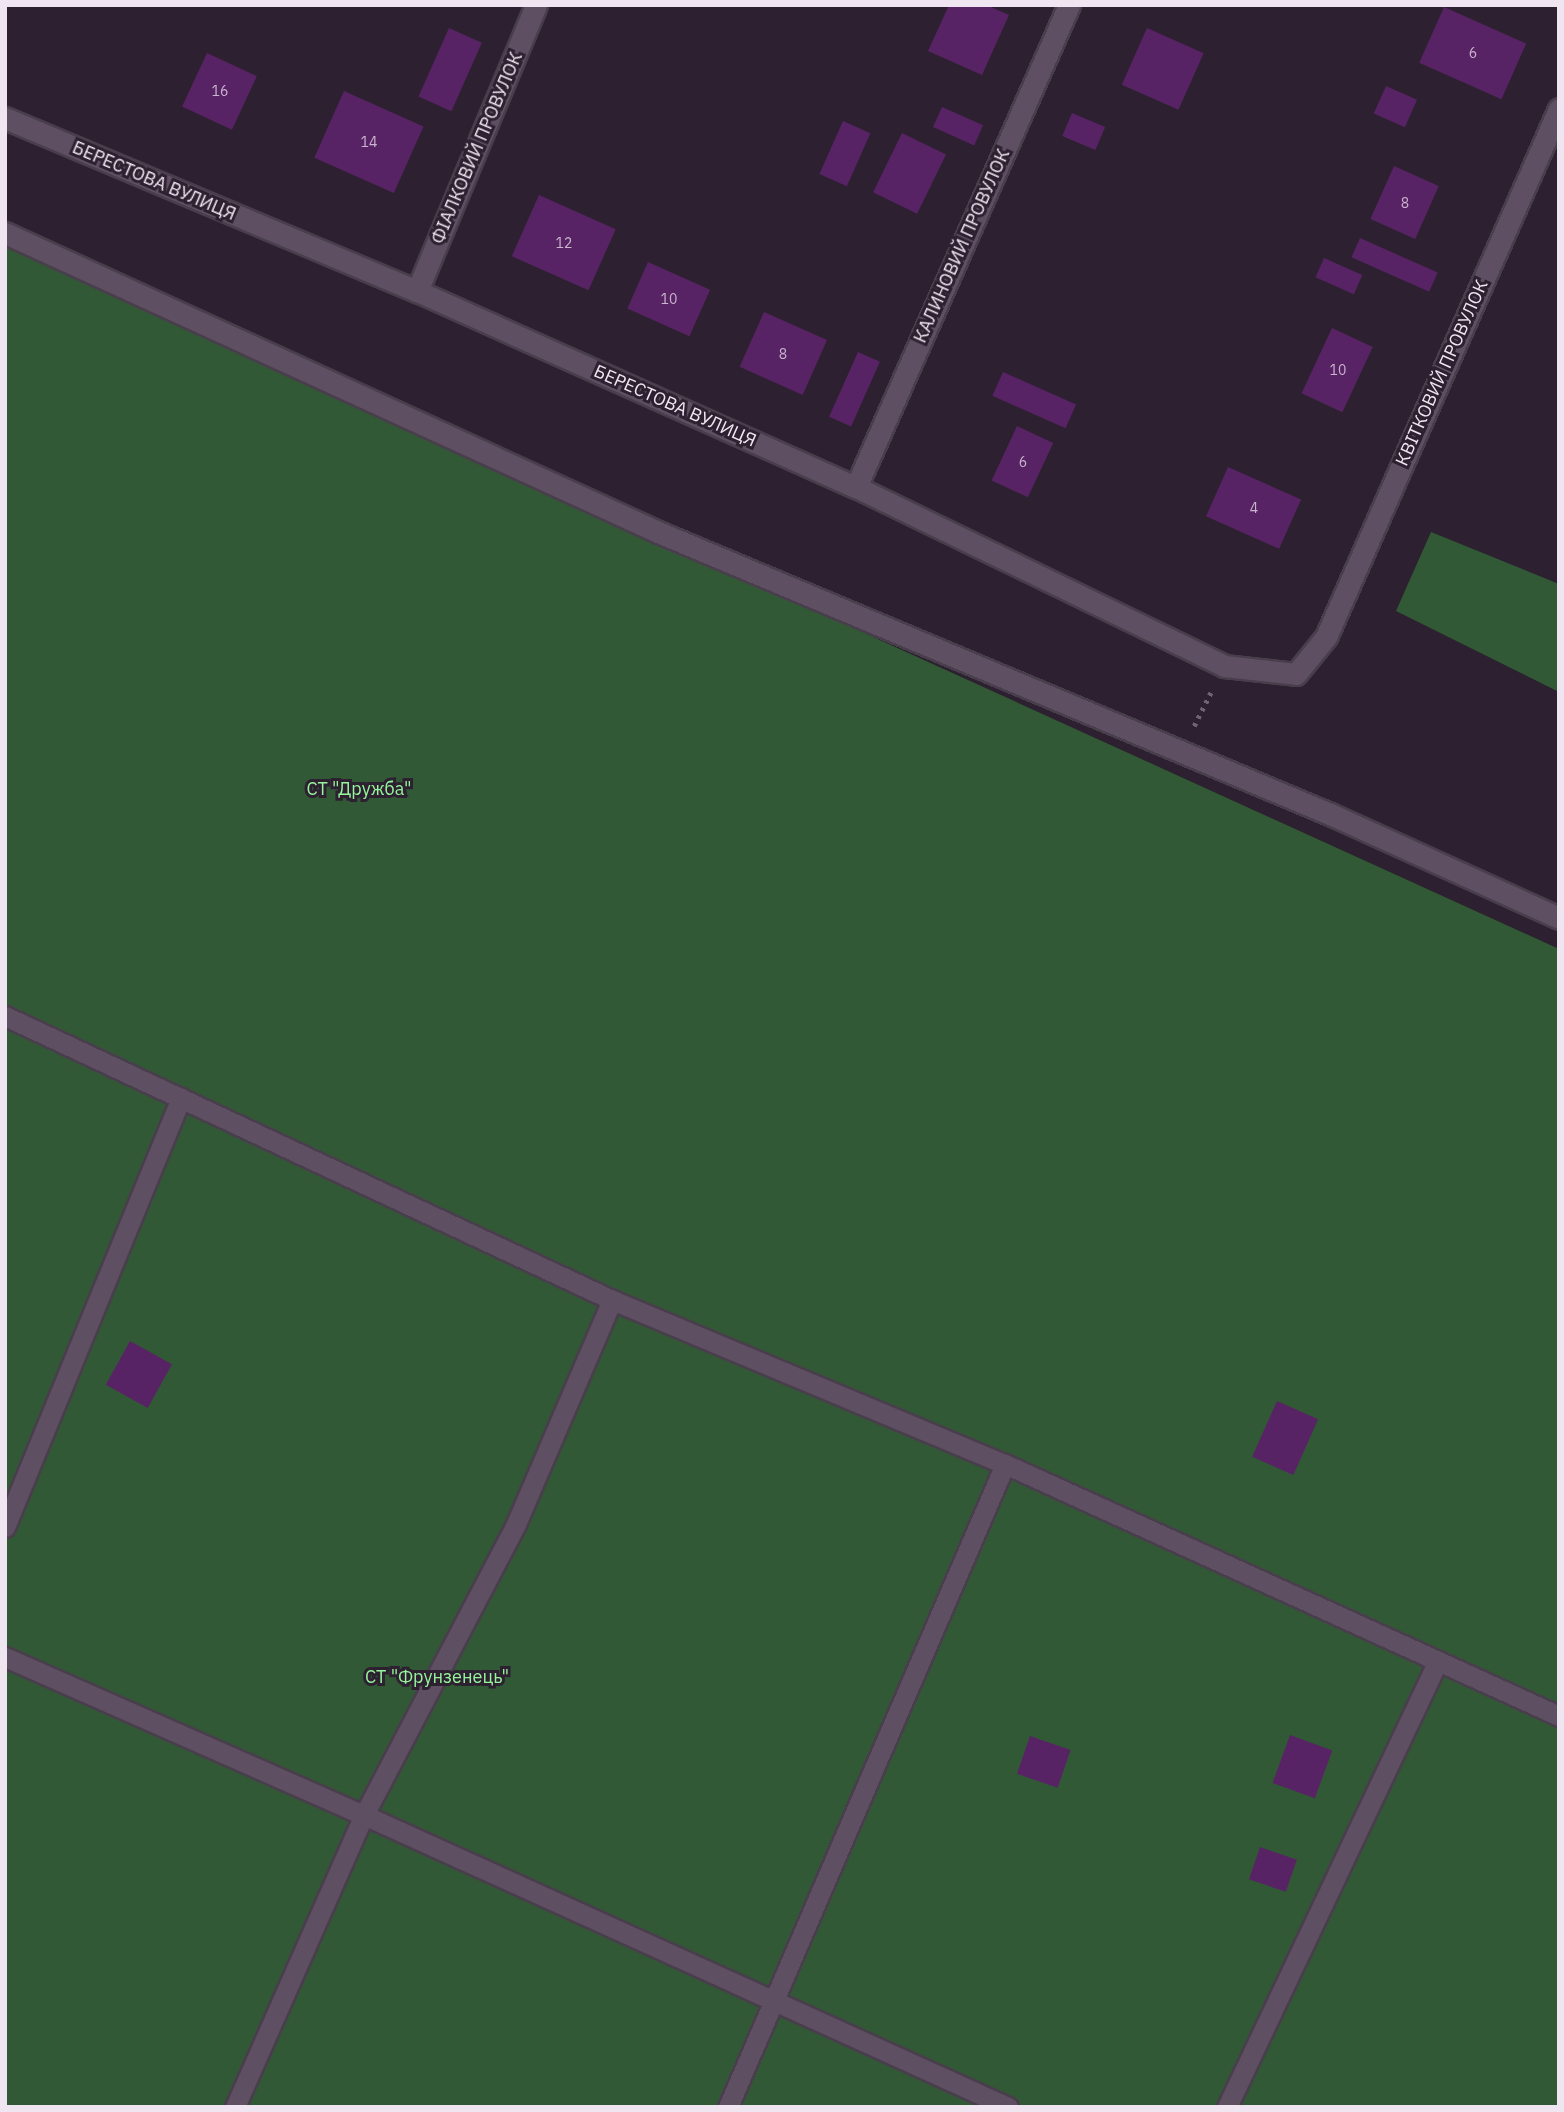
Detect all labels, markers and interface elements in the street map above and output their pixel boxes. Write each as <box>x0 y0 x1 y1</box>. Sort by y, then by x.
house number: 6 <box>1469 45 1477 61</box>
street label: ФІАЛКОВИЙ ПРОВУЛОК <box>427 49 527 247</box>
house number: 16 <box>212 83 228 99</box>
house number: 14 <box>361 134 377 150</box>
street label: БЕРЕСТОВА ВУЛИЦЯ <box>69 137 239 225</box>
street label: КАЛИНОВИЙ ПРОВУЛОК <box>909 146 1015 346</box>
house number: 8 <box>1401 195 1409 211</box>
house number: 12 <box>556 235 572 251</box>
street label: КВІТКОВИЙ ПРОВУЛОК <box>1391 277 1493 469</box>
house number: 10 <box>661 291 677 307</box>
house number: 8 <box>779 346 787 362</box>
street label: БЕРЕСТОВА ВУЛИЦЯ <box>590 360 760 452</box>
house number: 10 <box>1330 362 1346 378</box>
house number: 6 <box>1019 454 1027 470</box>
house number: 4 <box>1250 500 1258 516</box>
park label: СТ "Дружба" <box>306 778 412 800</box>
park label: СТ "Фрунзенець" <box>365 1666 509 1688</box>

